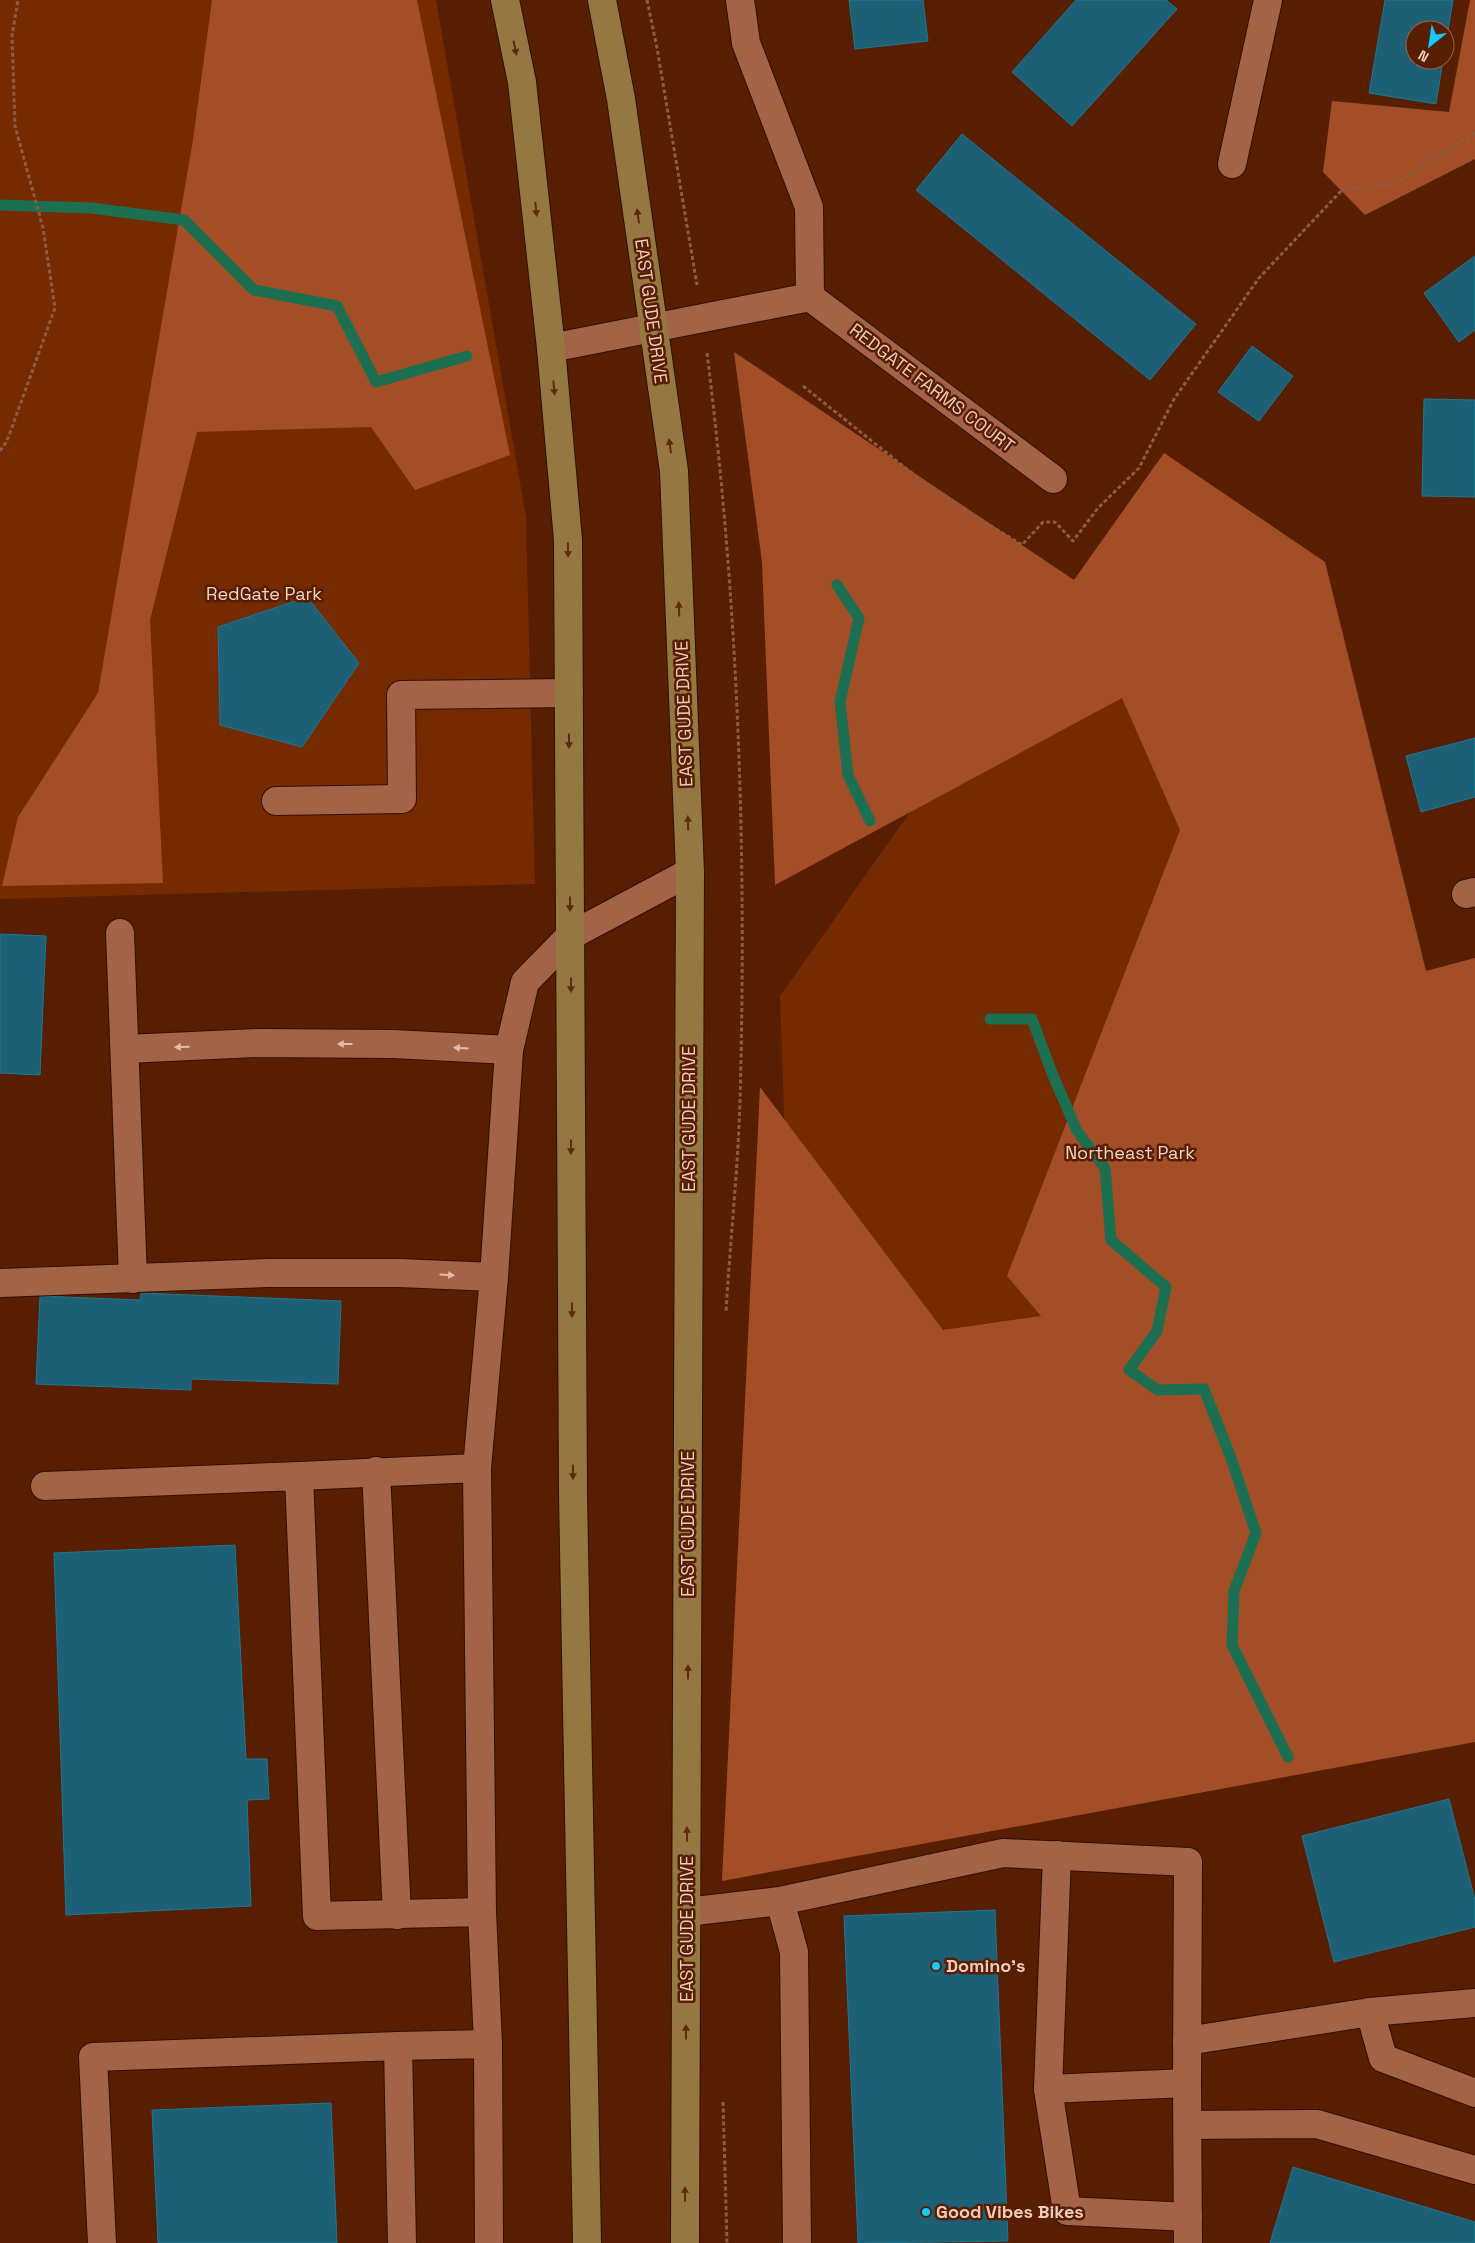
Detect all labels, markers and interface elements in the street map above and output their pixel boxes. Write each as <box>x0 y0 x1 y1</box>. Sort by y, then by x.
north arrow <box>1405 20 1455 70</box>
one-way arrow <box>511 40 519 55</box>
text: N <box>1415 46 1432 66</box>
one-way arrow <box>532 201 540 217</box>
one-way arrow <box>633 208 641 224</box>
street label: EAST GUDE DRIVE <box>630 237 673 385</box>
street label: REDGATE FARMS COURT <box>845 318 1020 457</box>
one-way arrow <box>550 380 558 396</box>
one-way arrow <box>666 438 674 454</box>
one-way arrow <box>564 542 572 558</box>
park label: RedGate Park <box>206 582 322 605</box>
one-way arrow <box>675 600 683 616</box>
street label: EAST GUDE DRIVE <box>669 641 698 787</box>
one-way arrow <box>565 734 573 750</box>
one-way arrow <box>684 815 692 831</box>
one-way arrow <box>566 896 574 912</box>
one-way arrow <box>567 977 575 993</box>
one-way arrow <box>336 1040 352 1048</box>
one-way arrow <box>174 1043 190 1051</box>
one-way arrow <box>452 1043 468 1051</box>
street label: EAST GUDE DRIVE <box>677 1046 700 1192</box>
one-way arrow <box>567 1139 575 1155</box>
park label: Northeast Park <box>1065 1141 1195 1164</box>
one-way arrow <box>439 1272 455 1280</box>
one-way arrow <box>568 1302 576 1318</box>
street label: EAST GUDE DRIVE <box>676 1451 699 1597</box>
one-way arrow <box>569 1464 577 1480</box>
one-way arrow <box>684 1664 692 1680</box>
one-way arrow <box>683 1826 691 1842</box>
street label: EAST GUDE DRIVE <box>675 1856 698 2002</box>
place label: Domino's <box>946 1954 1025 1977</box>
marker: Domino's <box>930 1960 942 1972</box>
one-way arrow <box>682 2024 690 2040</box>
one-way arrow <box>681 2186 689 2202</box>
place label: Good Vibes Bikes <box>936 2200 1084 2223</box>
marker: Good Vibes Bikes <box>920 2206 932 2218</box>

